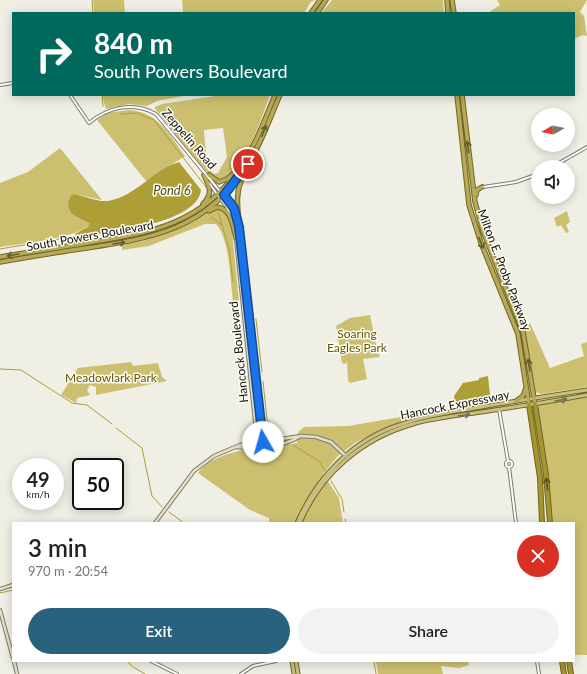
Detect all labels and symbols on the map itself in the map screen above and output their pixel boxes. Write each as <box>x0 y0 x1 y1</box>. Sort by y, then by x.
street label: Zeppelin Road <box>159 105 220 172</box>
north arrow <box>531 108 575 152</box>
one-way arrow <box>261 126 269 138</box>
one-way arrow <box>464 141 472 154</box>
pin <box>231 147 265 181</box>
water label: Pond 6 <box>153 182 191 198</box>
street label: Milton E. Proby Parkway <box>474 207 535 333</box>
street label: South Powers Boulevard <box>25 217 155 254</box>
one-way arrow <box>478 237 486 249</box>
one-way arrow <box>113 239 126 247</box>
one-way arrow <box>7 251 20 259</box>
street label: Hancock Boulevard <box>226 301 251 404</box>
park label: Soaring Eagles Park <box>327 326 388 355</box>
one-way arrow <box>525 359 533 372</box>
park label: Meadowlark Park <box>65 370 158 385</box>
street label: Hancock Expressway <box>399 386 512 422</box>
one-way arrow <box>554 395 567 403</box>
one-way arrow <box>457 411 470 419</box>
position arrow <box>242 421 284 463</box>
speed limit sign: 50 <box>72 458 124 510</box>
one-way arrow <box>544 478 551 491</box>

